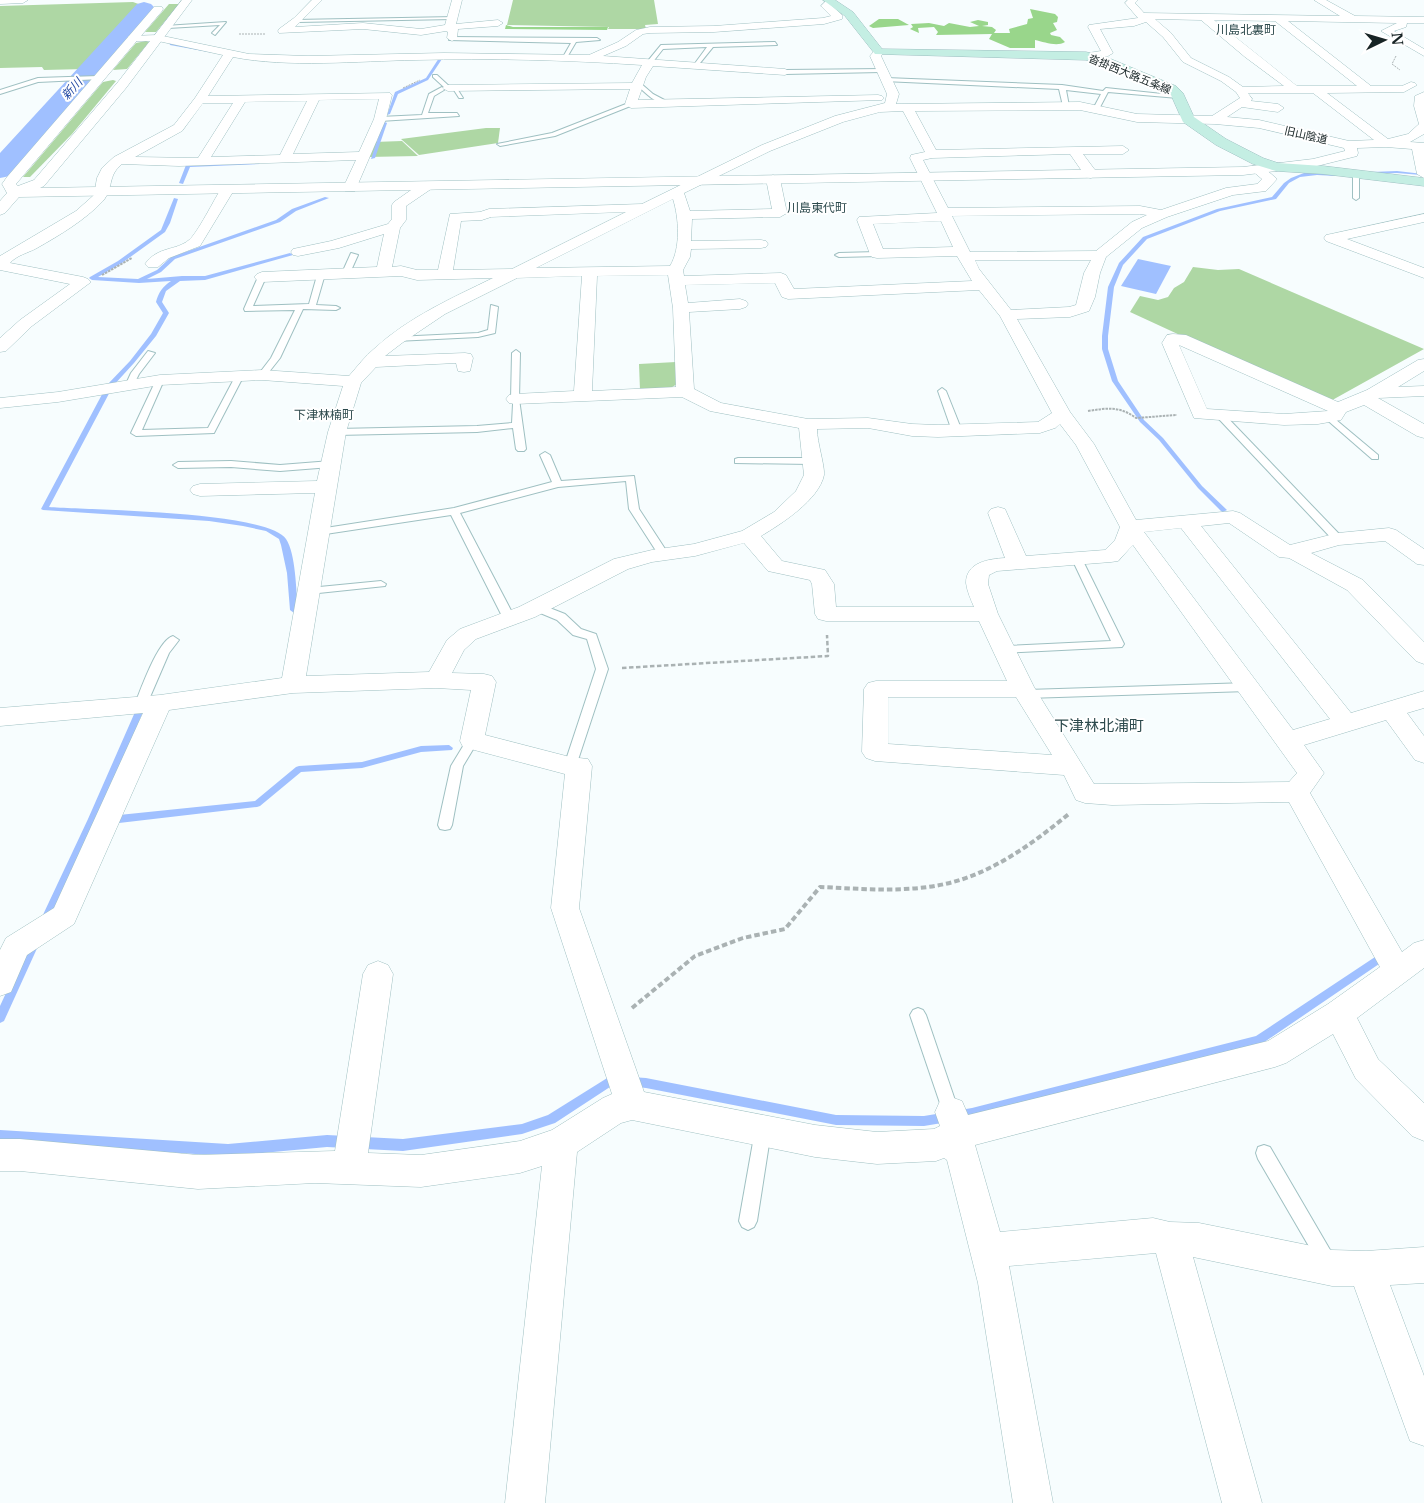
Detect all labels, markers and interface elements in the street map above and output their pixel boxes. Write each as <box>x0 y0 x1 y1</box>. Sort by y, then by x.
north arrow <box>1359 15 1409 65</box>
district label: 川島北裏町 <box>1216 22 1276 37</box>
text: N <box>1387 32 1406 46</box>
street label: 沓掛西大路五条線 <box>1087 51 1173 97</box>
water label: 新川 <box>58 73 87 103</box>
street label: 旧山陰道 <box>1283 123 1329 147</box>
district label: 川島東代町 <box>787 200 847 215</box>
district label: 下津林楠町 <box>294 407 354 422</box>
district label: 下津林北浦町 <box>1054 716 1144 735</box>

